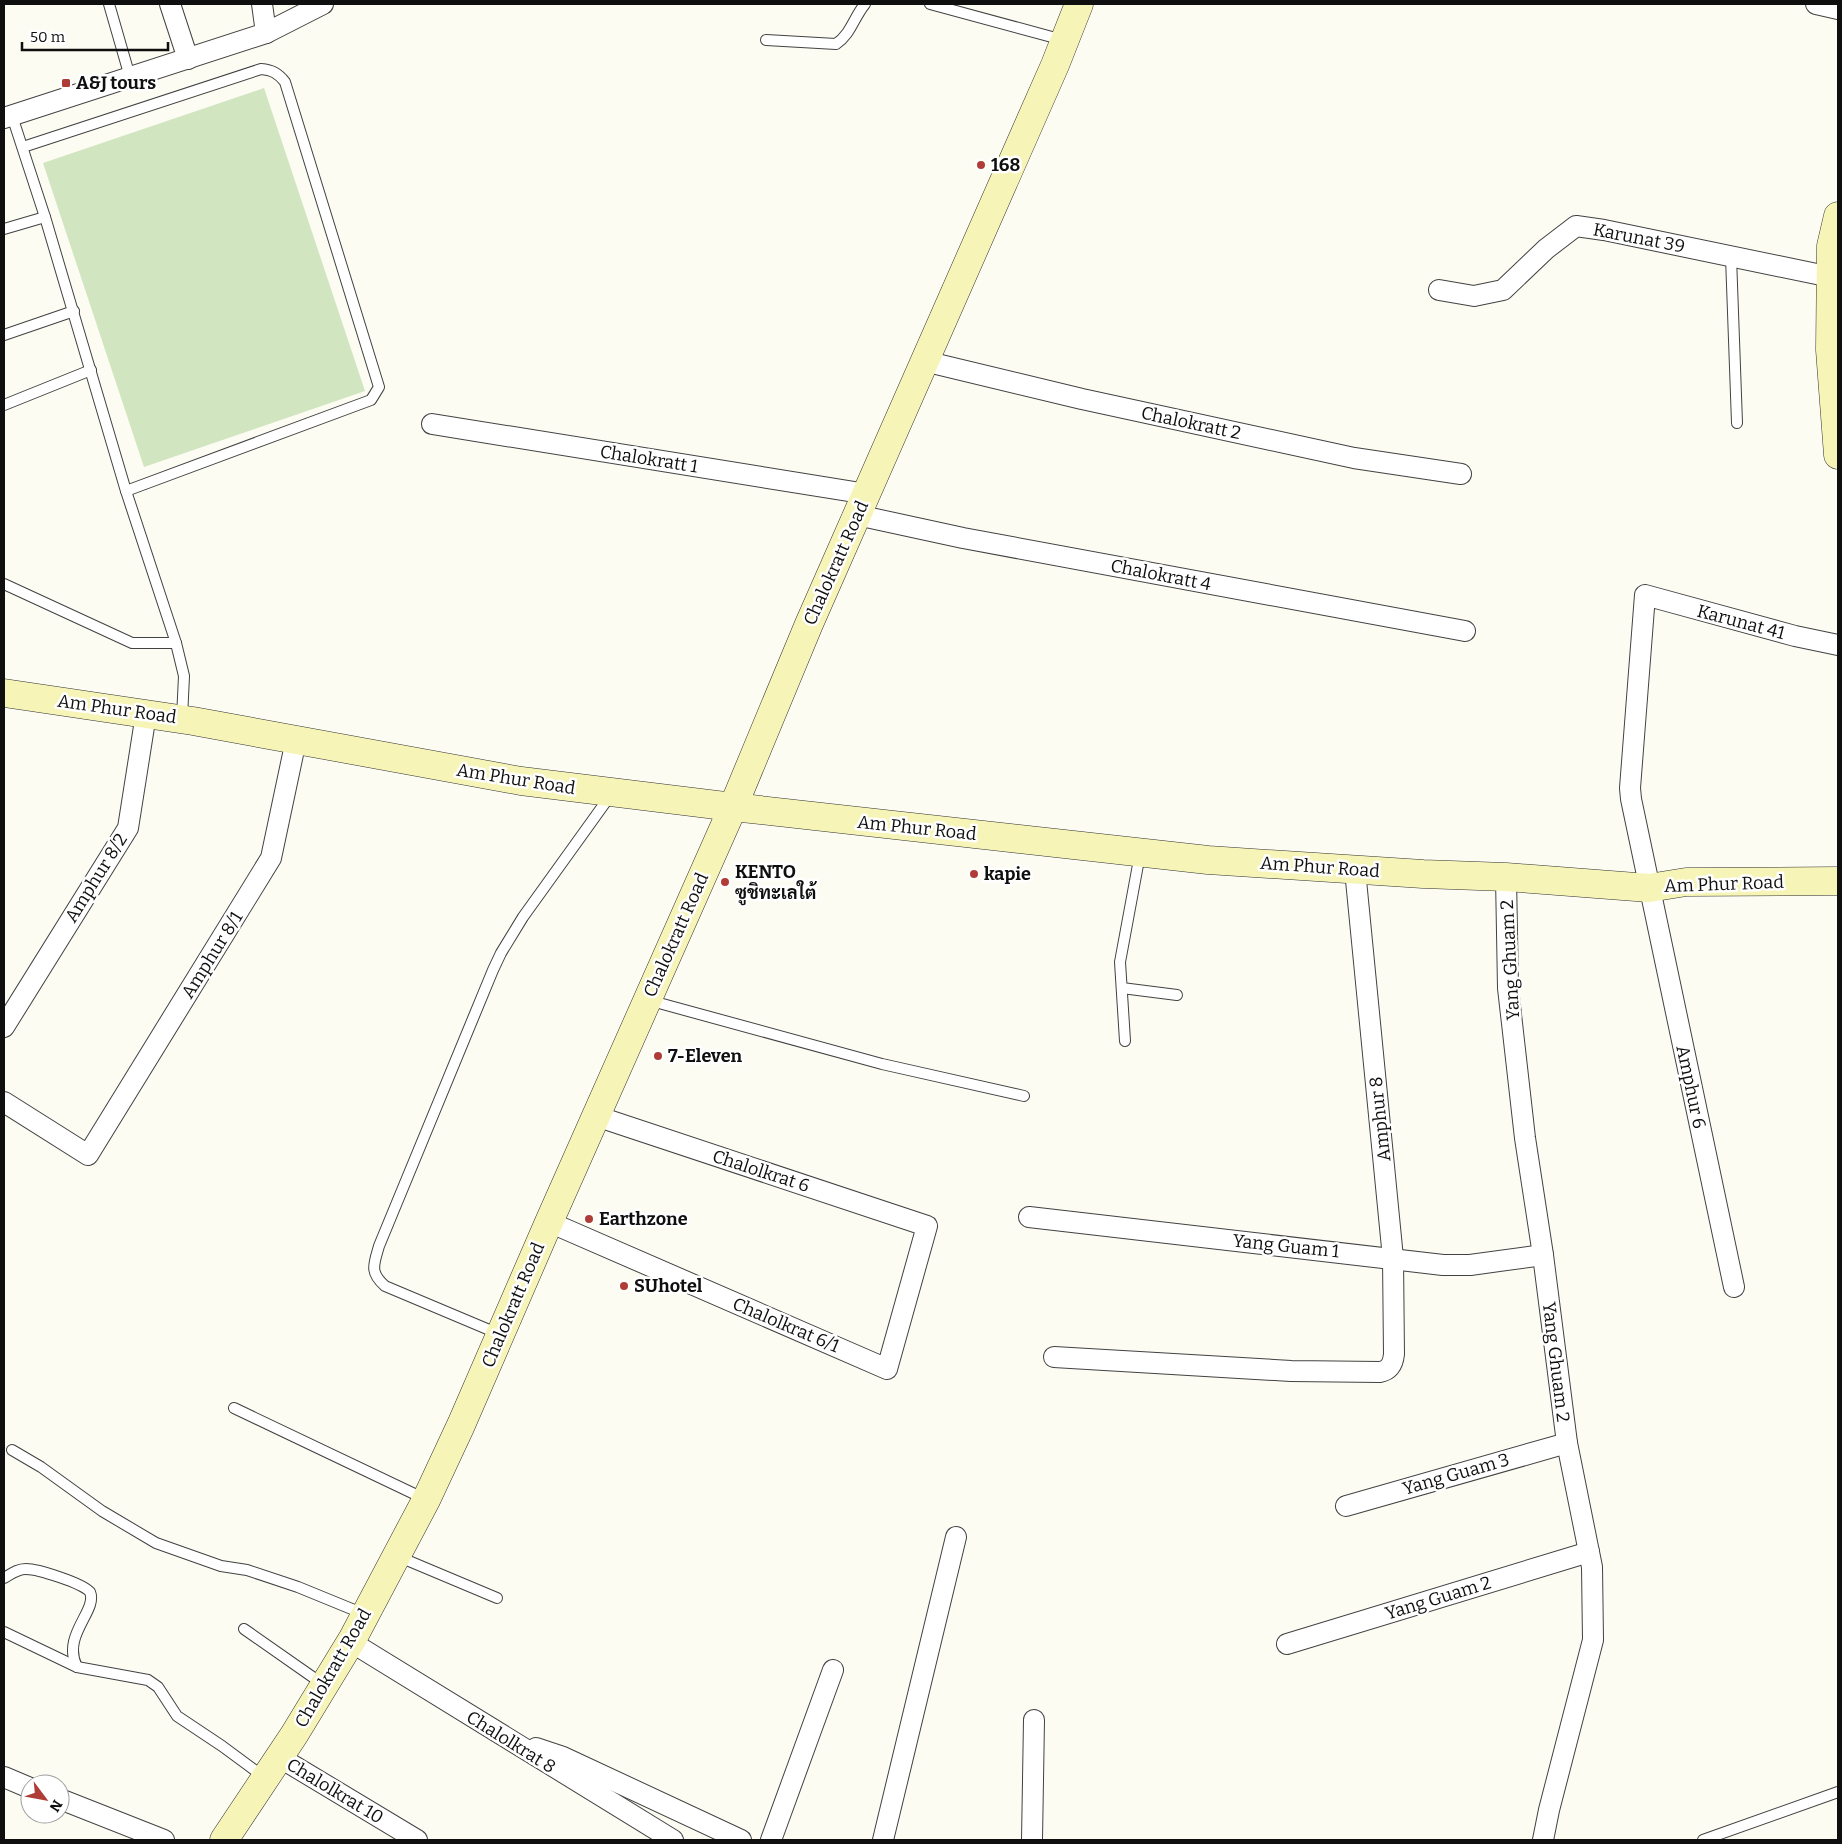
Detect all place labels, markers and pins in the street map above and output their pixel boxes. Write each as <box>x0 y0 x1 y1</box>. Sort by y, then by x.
place label: A&J tours <box>76 72 156 94</box>
marker: A&J tours <box>60 77 72 89</box>
place label: 168 <box>991 154 1020 176</box>
marker: 168 <box>975 159 987 171</box>
place label: KENTO ซูชิทะเลใต้ <box>735 861 817 906</box>
place label: kapie <box>984 863 1031 885</box>
marker: kapie <box>968 868 980 880</box>
marker: KENTO ซูชิทะเลใต้ <box>719 876 731 888</box>
place label: 7-Eleven <box>668 1045 743 1067</box>
marker: 7-Eleven <box>652 1050 664 1062</box>
place label: Earthzone <box>599 1208 688 1230</box>
marker: Earthzone <box>583 1213 595 1225</box>
place label: SUhotel <box>634 1275 703 1297</box>
marker: SUhotel <box>618 1280 630 1292</box>

